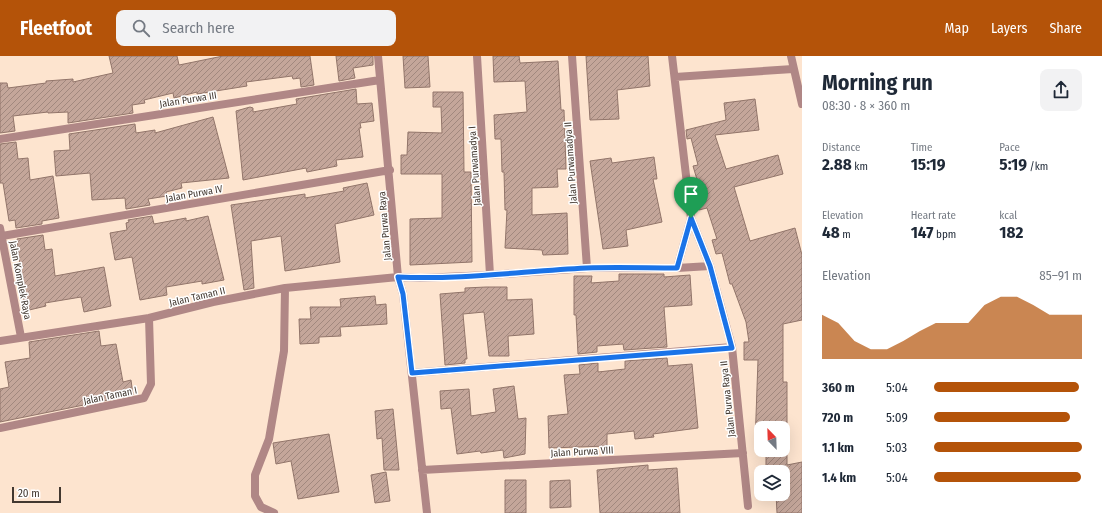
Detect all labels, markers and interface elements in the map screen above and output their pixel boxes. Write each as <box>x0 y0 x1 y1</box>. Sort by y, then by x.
search box <box>116 10 396 46</box>
text: Fleetfoot <box>20 17 92 40</box>
icon: search <box>130 17 152 39</box>
text: Search here <box>162 19 235 37</box>
text: Map <box>945 20 969 37</box>
text: Layers <box>991 20 1027 37</box>
text: Share <box>1049 20 1082 37</box>
text: Morning run <box>822 69 933 96</box>
button: share <box>1040 69 1082 111</box>
street label: Jalan Purwa III <box>159 90 218 110</box>
text: 08:30 · 8 × 360 m <box>822 98 910 113</box>
street label: Jalan Purwamadya II <box>562 121 580 204</box>
street label: Jalan Purwamadya I <box>466 126 484 206</box>
text: Distance <box>822 141 861 154</box>
text: Time <box>911 141 932 154</box>
text: Pace <box>999 141 1020 154</box>
text: 2.88 <box>822 154 852 175</box>
text: 15:19 <box>911 154 946 175</box>
text: 5:19 <box>999 154 1027 175</box>
text: km <box>852 160 868 173</box>
text: /km <box>1027 160 1048 173</box>
pin <box>674 177 708 218</box>
street label: Jalan Purwa IV <box>165 183 225 205</box>
icon: arrive <box>680 183 702 205</box>
street label: Jalan Purwa Raya <box>376 191 394 261</box>
text: Elevation <box>822 209 863 222</box>
text: Heart rate <box>911 209 956 222</box>
text: kcal <box>999 209 1017 222</box>
text: 48 <box>822 222 840 243</box>
text: 147 <box>911 222 933 243</box>
text: 182 <box>999 222 1023 243</box>
text: m <box>840 228 851 241</box>
text: bpm <box>933 228 956 241</box>
street label: Jalan Komplek Raya <box>7 240 34 321</box>
text: Elevation <box>822 268 871 283</box>
text: 85–91 m <box>1039 268 1082 283</box>
street label: Jalan Taman II <box>168 285 226 309</box>
street label: Jalan Purwa Raya II <box>718 360 738 438</box>
text: 360 m <box>822 380 855 395</box>
text: 5:04 <box>886 380 908 395</box>
street label: Jalan Taman I <box>82 384 138 408</box>
text: 720 m <box>822 410 853 425</box>
text: 5:09 <box>886 410 908 425</box>
north arrow <box>754 421 790 457</box>
map controls <box>754 421 790 501</box>
text: 1.1 km <box>822 440 854 455</box>
text: 5:03 <box>886 440 907 455</box>
street label: Jalan Purwa VIII <box>550 444 614 460</box>
button: layers <box>754 465 790 501</box>
text: 1.4 km <box>822 470 856 485</box>
text: 5:04 <box>886 470 908 485</box>
scale bar <box>12 485 61 504</box>
text: 20 m <box>18 487 40 500</box>

